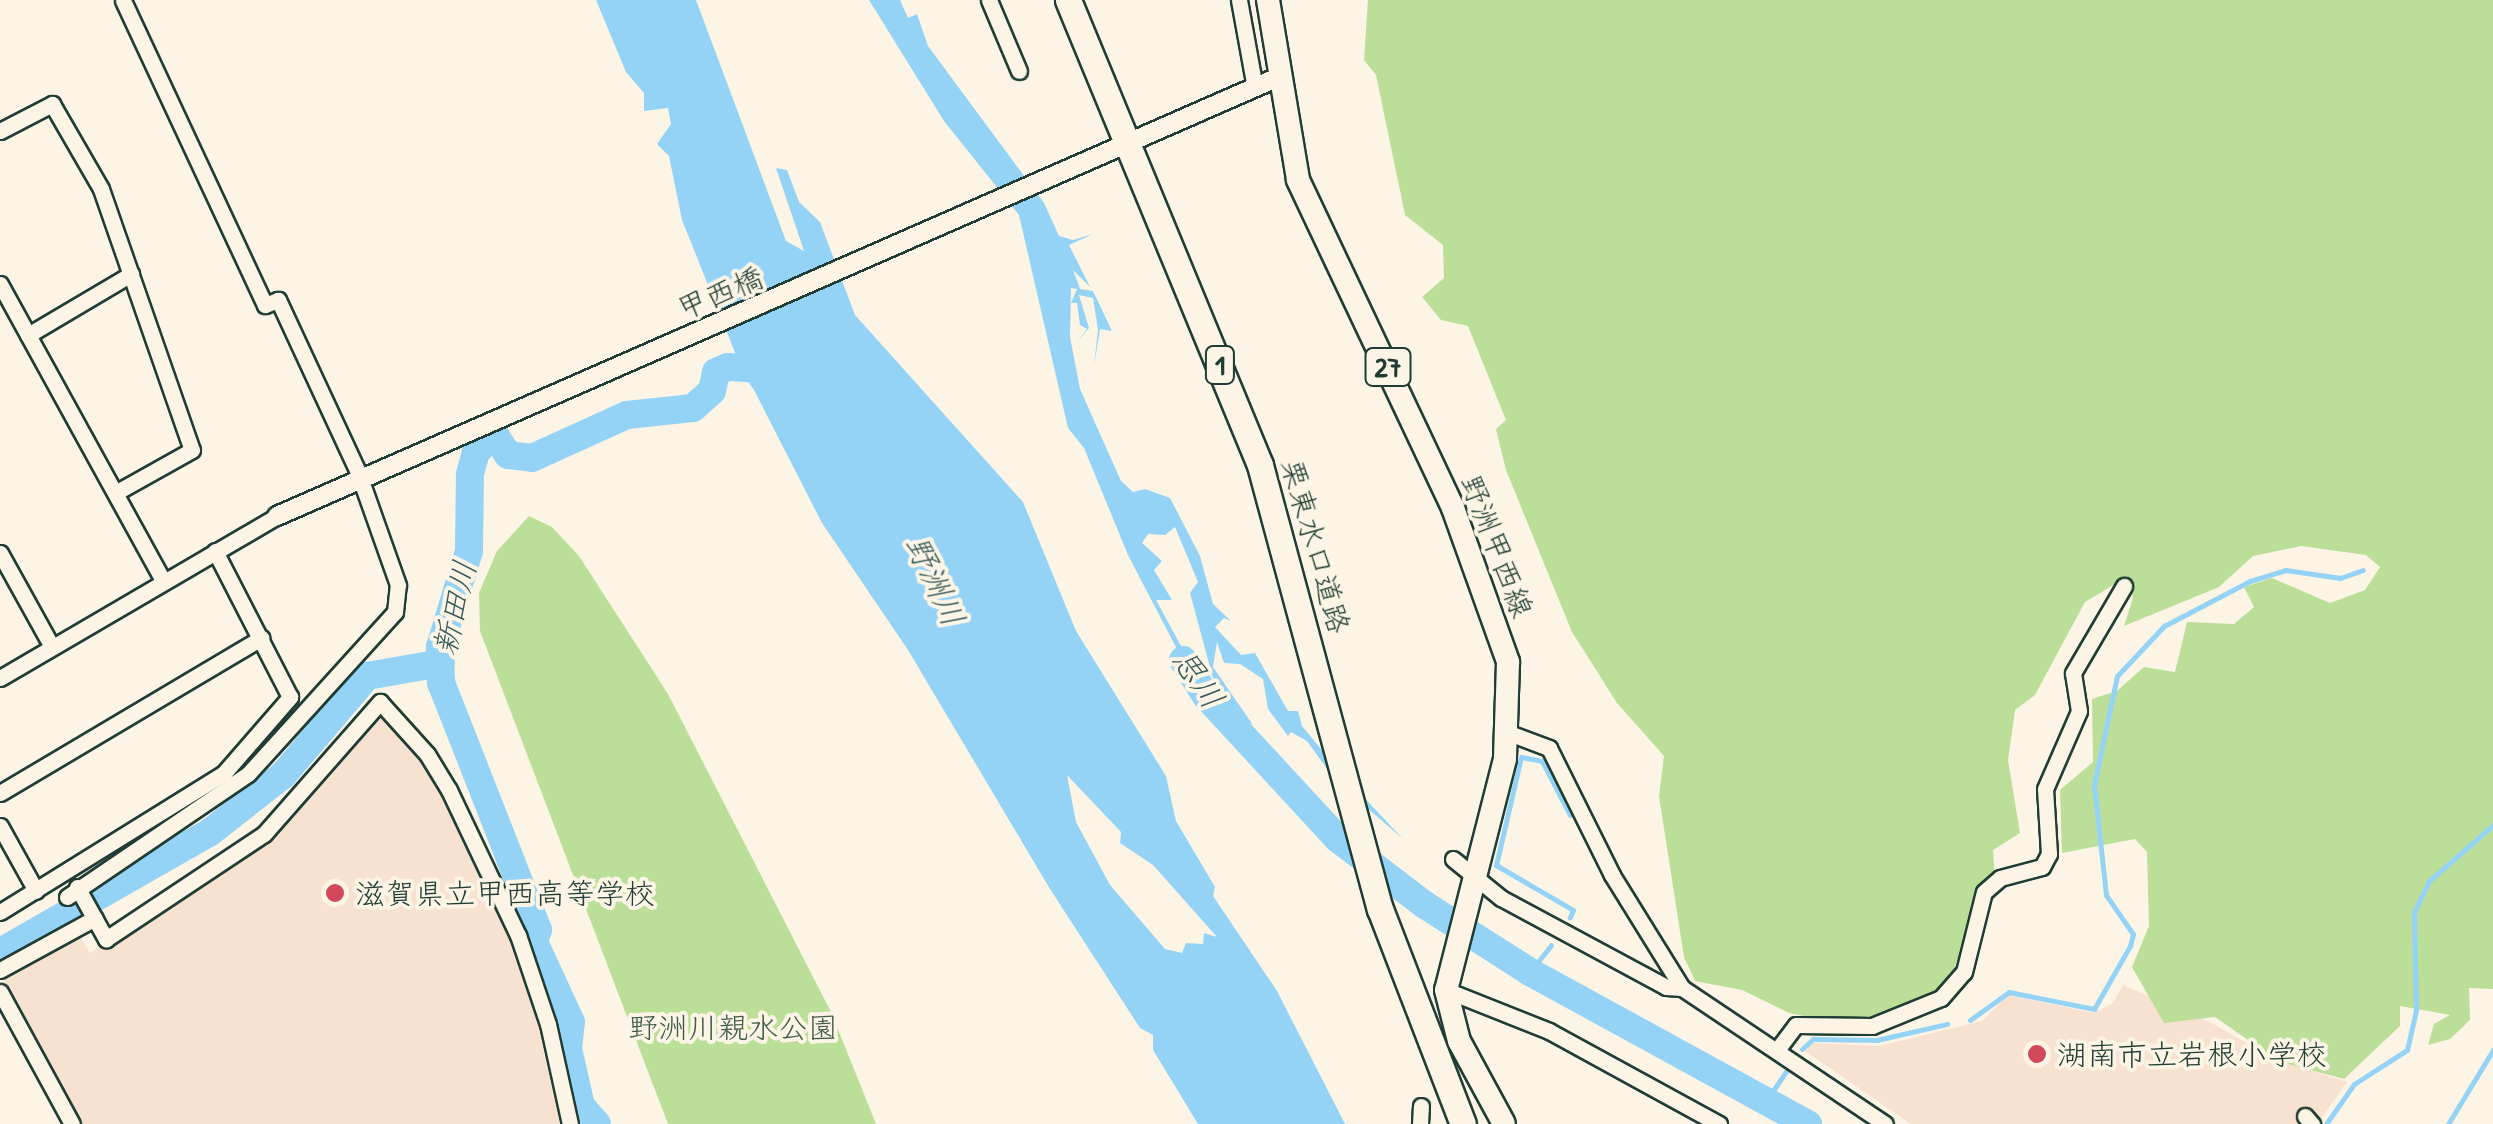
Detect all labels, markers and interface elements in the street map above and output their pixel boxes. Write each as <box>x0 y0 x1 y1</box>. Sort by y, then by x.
street label: 甲西橋 <box>672 259 768 327</box>
road number: 1 <box>1202 342 1238 388</box>
road number: 27 <box>1363 344 1413 390</box>
street label: 栗東水口道路 <box>1274 455 1358 637</box>
street label: 野洲甲西線 <box>1453 470 1541 622</box>
water label: 野洲川 <box>897 529 973 633</box>
water label: 新田川 <box>425 557 485 659</box>
water label: 思川 <box>1164 642 1232 716</box>
place label: 滋賀県立甲西高等学校 <box>355 875 655 911</box>
marker: 滋賀県立甲西高等学校 <box>324 882 346 904</box>
park label: 野洲川親水公園 <box>628 1009 838 1045</box>
place label: 湖南市立岩根小学校 <box>2057 1036 2327 1072</box>
marker: 湖南市立岩根小学校 <box>2026 1043 2048 1065</box>

